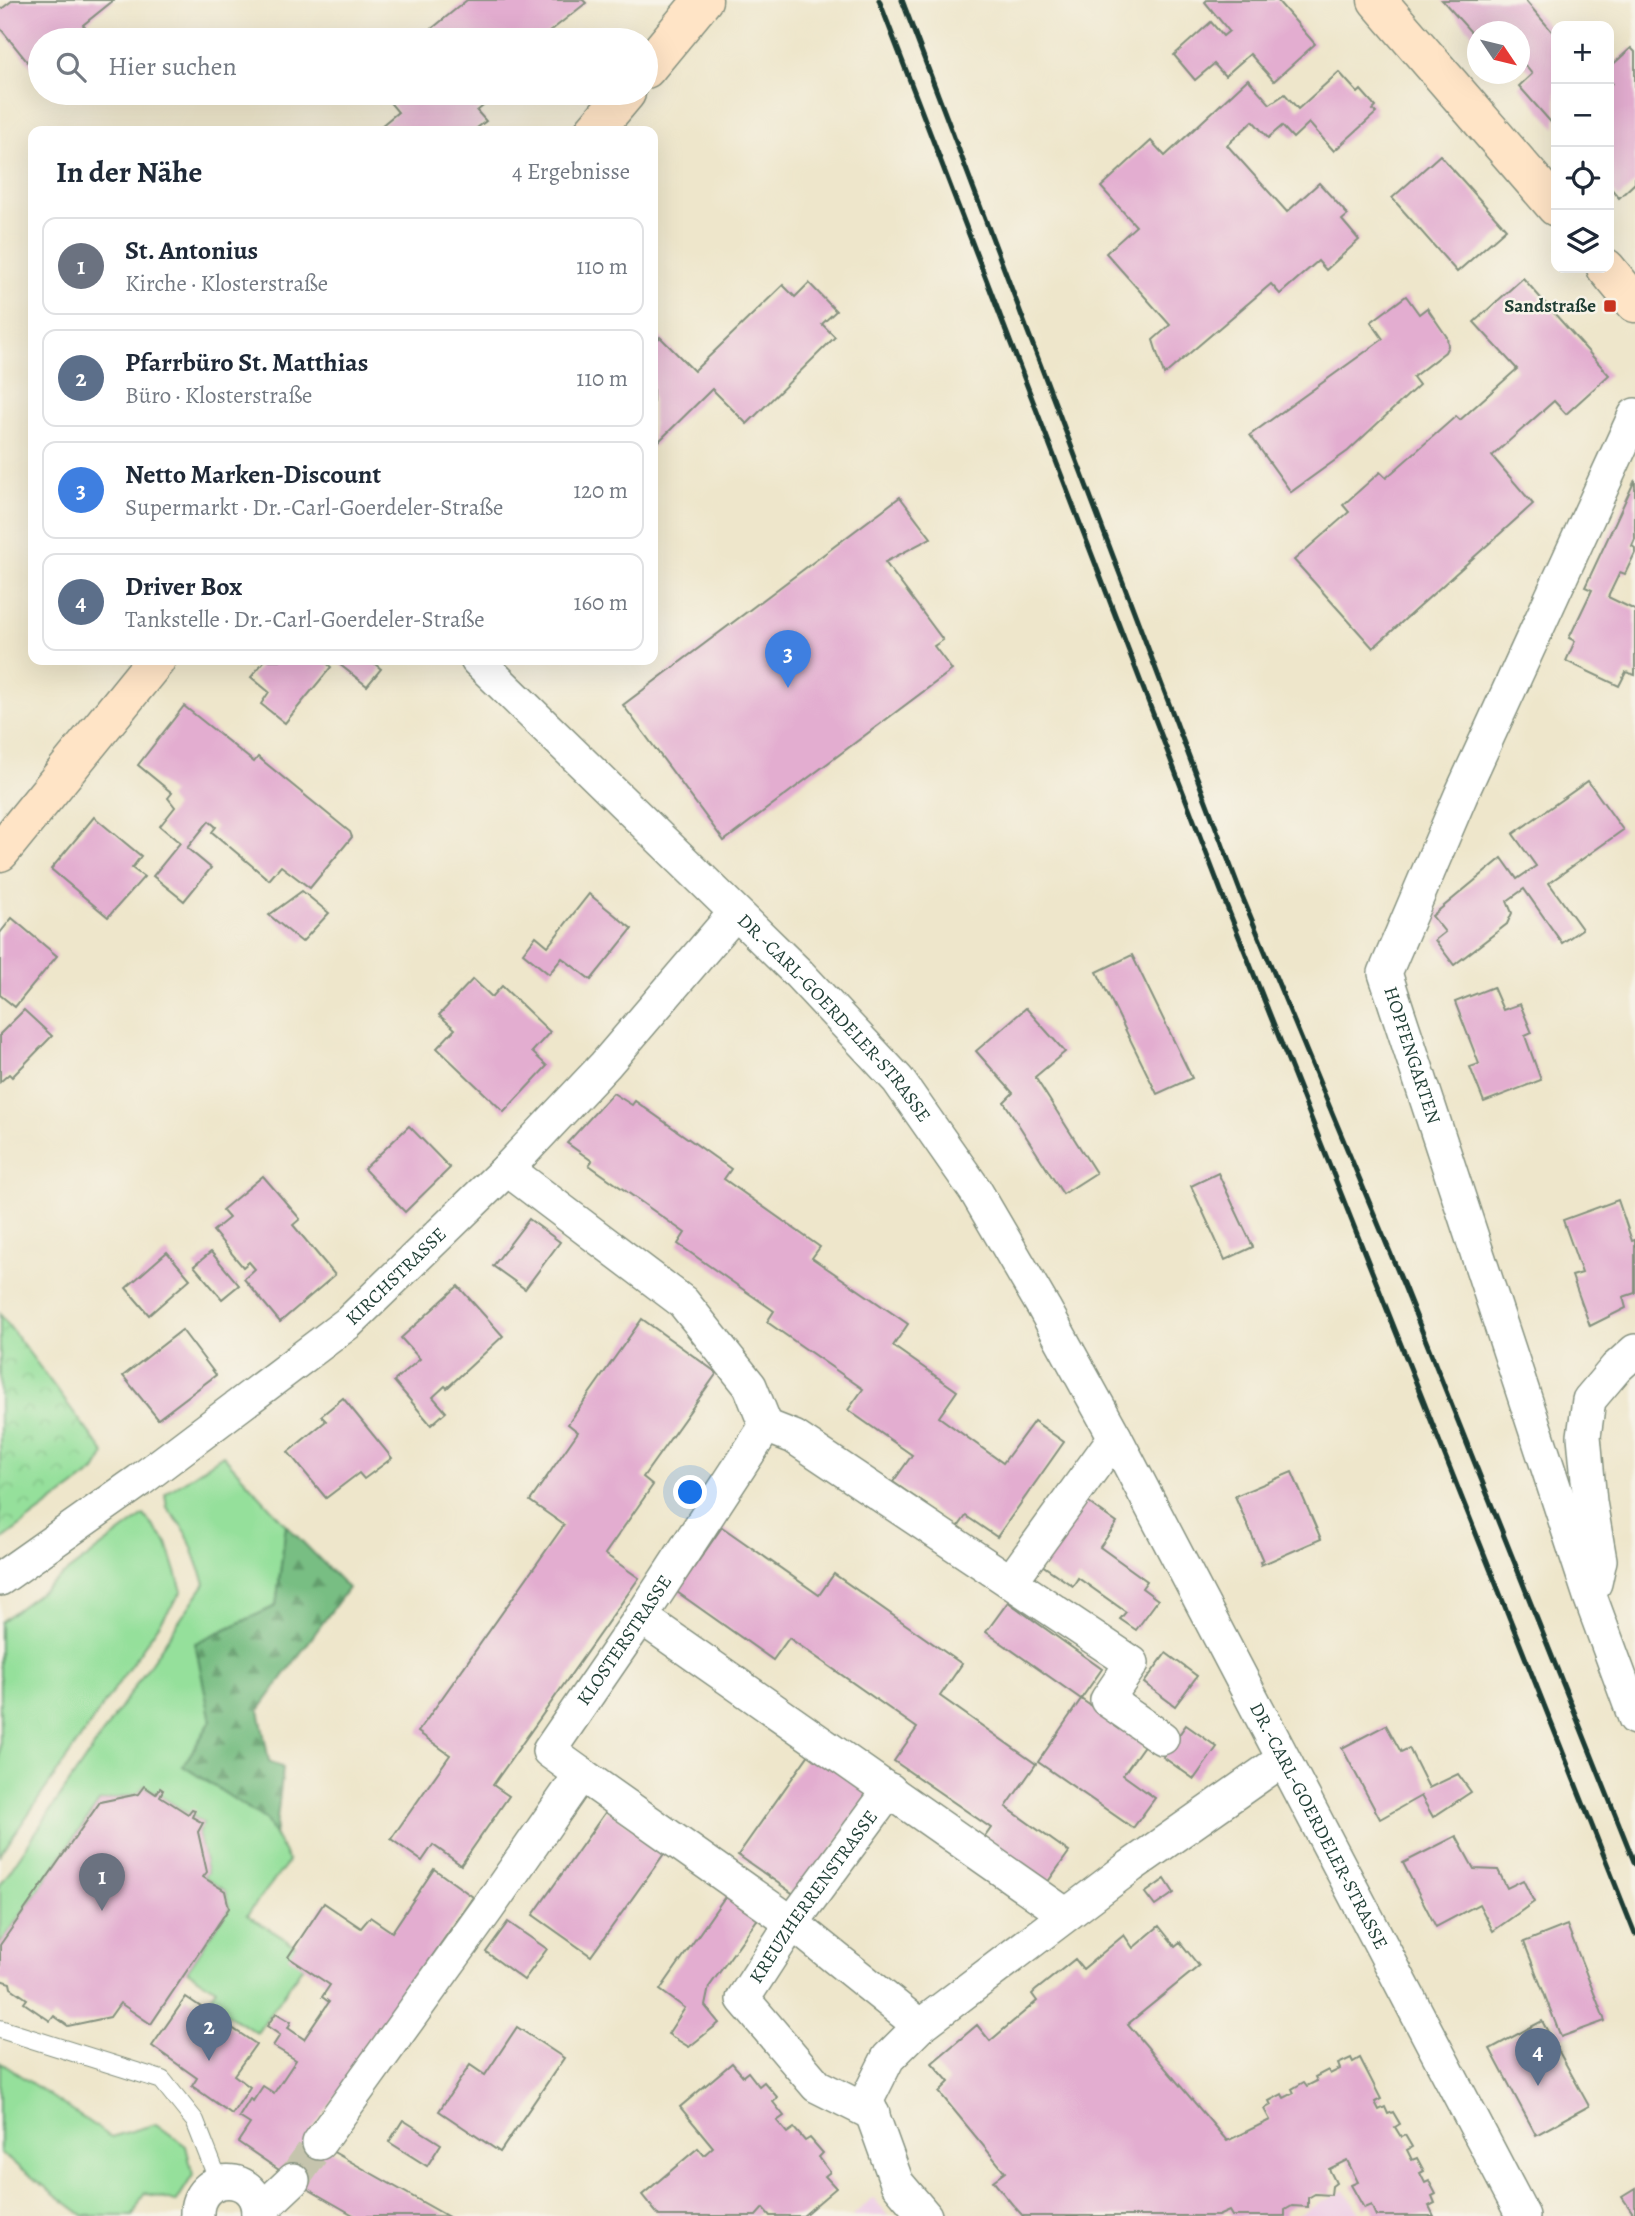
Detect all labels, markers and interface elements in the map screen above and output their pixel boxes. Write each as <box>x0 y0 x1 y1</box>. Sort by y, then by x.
north arrow <box>1467 21 1530 84</box>
map controls <box>1551 21 1614 273</box>
button: + <box>1551 21 1614 84</box>
search box <box>28 28 658 105</box>
icon: search <box>52 48 90 86</box>
text: Hier suchen <box>108 49 237 84</box>
button: − <box>1551 84 1614 147</box>
button: locate <box>1551 147 1614 210</box>
text: In der Nähe <box>56 152 202 192</box>
text: 4 Ergebnisse <box>512 156 630 187</box>
button: layers <box>1551 210 1614 273</box>
text: St. Antonius <box>125 233 258 268</box>
text: 1 <box>77 251 85 282</box>
text: 110 m <box>576 251 628 282</box>
text: Kirche · Klosterstraße <box>125 268 328 299</box>
place label: Sandstraße <box>1504 293 1596 319</box>
marker: Sandstraße <box>1602 298 1618 314</box>
text: Pfarrbüro St. Matthias <box>125 345 368 380</box>
text: 2 <box>75 363 87 394</box>
text: 110 m <box>576 363 628 394</box>
text: Büro · Klosterstraße <box>125 380 312 411</box>
text: Netto Marken-Discount <box>125 457 381 492</box>
text: 3 <box>76 475 86 506</box>
text: 120 m <box>573 475 628 506</box>
text: Supermarkt · Dr.-Carl-Goerdeler-Straße <box>125 492 503 523</box>
text: Driver Box <box>125 569 242 604</box>
text: 4 <box>76 587 86 618</box>
text: 160 m <box>574 587 628 618</box>
text: Tankstelle · Dr.-Carl-Goerdeler-Straße <box>125 604 485 635</box>
pin: 3 <box>765 630 811 688</box>
street label: DR.-CARL-GOERDELER-STRASSE <box>732 908 937 1128</box>
street label: HOPFENGARTEN <box>1377 983 1447 1128</box>
street label: KIRCHSTRASSE <box>340 1222 452 1331</box>
your location <box>673 1475 707 1509</box>
street label: KLOSTERSTRASSE <box>571 1570 678 1711</box>
street label: DR.-CARL-GOERDELER-STRASSE <box>1243 1698 1394 1954</box>
street label: KREUZHERRENSTRASSE <box>743 1805 884 1989</box>
pin: 1 <box>79 1853 125 1911</box>
pin: 2 <box>186 2003 232 2061</box>
pin: 4 <box>1515 2028 1561 2086</box>

